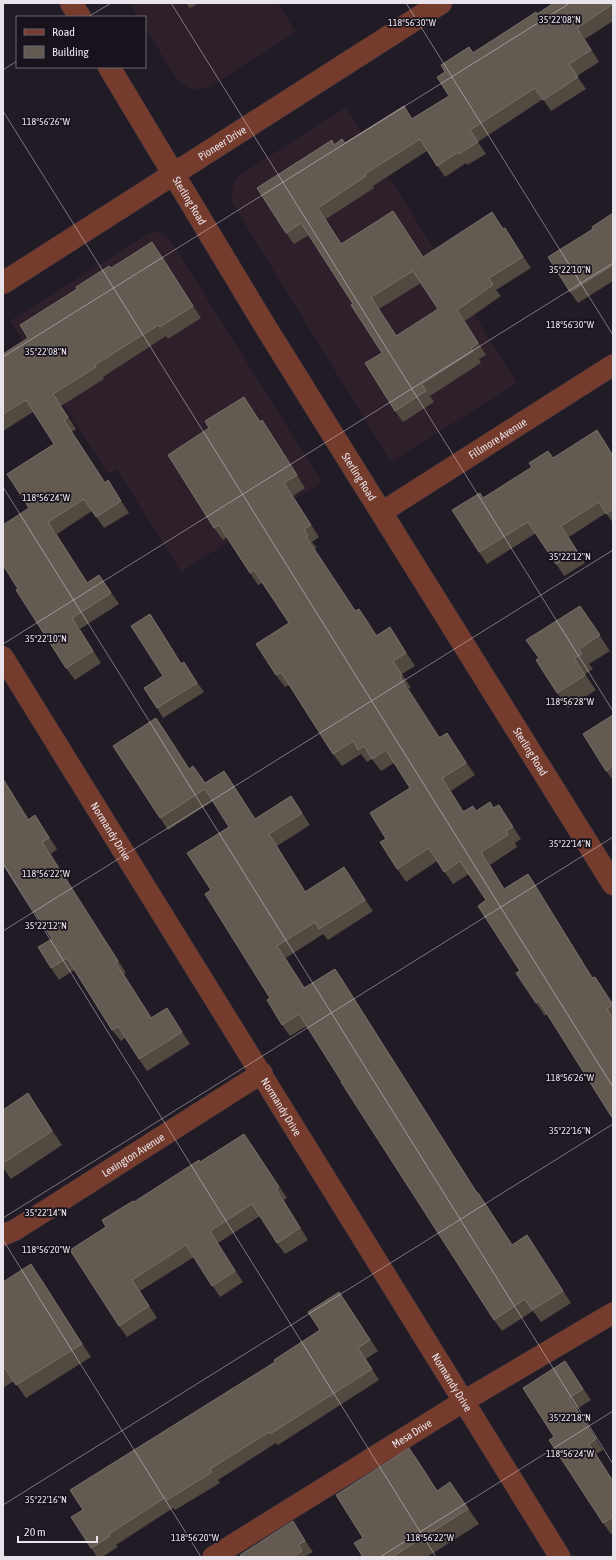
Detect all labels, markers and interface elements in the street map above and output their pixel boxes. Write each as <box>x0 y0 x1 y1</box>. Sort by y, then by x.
text: 35°22'08"N <box>539 14 581 25</box>
legend <box>16 16 146 68</box>
text: 118°56'30"W <box>388 17 437 28</box>
text: Road <box>52 25 75 39</box>
text: Building <box>52 45 90 59</box>
text: 118°56'26"W <box>22 116 71 127</box>
street label: Pioneer Drive <box>196 123 248 163</box>
street label: Sterling Road <box>170 174 209 227</box>
text: 35°22'10"N <box>549 264 591 275</box>
text: 118°56'30"W <box>546 319 595 330</box>
text: 35°22'08"N <box>25 346 67 357</box>
street label: Fillmore Avenue <box>466 416 529 461</box>
street label: Sterling Road <box>340 451 378 503</box>
text: 118°56'24"W <box>22 492 71 503</box>
text: 35°22'12"N <box>549 551 591 562</box>
text: 35°22'10"N <box>25 633 67 644</box>
text: 118°56'28"W <box>546 696 595 707</box>
street label: Sterling Road <box>511 726 550 778</box>
street label: Normandy Drive <box>88 800 133 863</box>
text: 35°22'14"N <box>549 838 591 849</box>
text: 118°56'22"W <box>22 868 71 879</box>
text: 35°22'12"N <box>25 920 67 931</box>
text: 118°56'26"W <box>546 1072 595 1083</box>
street label: Normandy Drive <box>259 1076 304 1138</box>
text: 35°22'16"N <box>549 1125 591 1136</box>
street label: Lexington Avenue <box>100 1131 167 1179</box>
text: 35°22'14"N <box>25 1207 67 1218</box>
text: 118°56'20"W <box>22 1244 71 1255</box>
street label: Normandy Drive <box>429 1351 474 1414</box>
text: 35°22'18"N <box>549 1412 591 1423</box>
street label: Mesa Drive <box>390 1417 434 1450</box>
text: 118°56'24"W <box>546 1448 595 1459</box>
text: 35°22'16"N <box>25 1494 67 1505</box>
scale bar <box>18 1518 97 1544</box>
text: 20 m <box>24 1525 46 1539</box>
text: 118°56'20"W <box>171 1532 220 1543</box>
text: 118°56'22"W <box>406 1532 455 1543</box>

